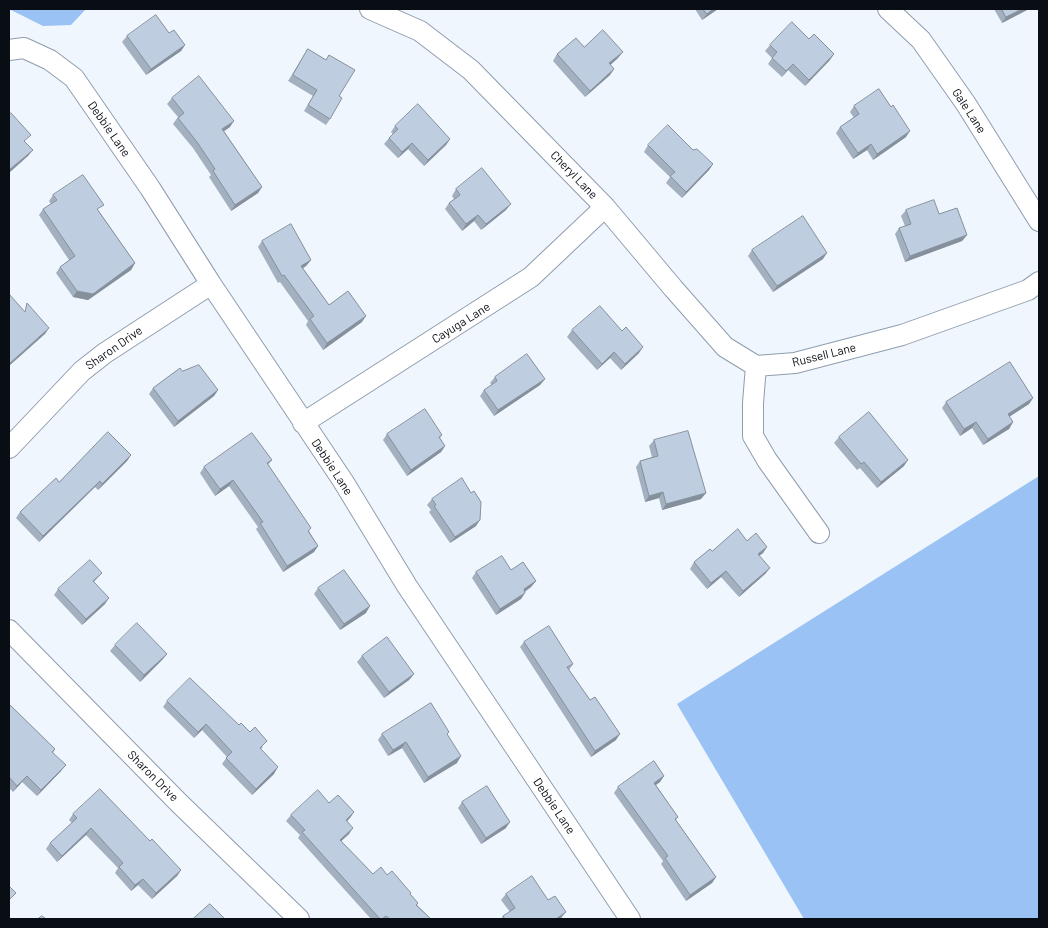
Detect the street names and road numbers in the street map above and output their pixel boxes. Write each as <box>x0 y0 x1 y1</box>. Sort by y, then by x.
street label: Gale Lane <box>949 86 989 136</box>
street label: Debbie Lane <box>85 98 133 160</box>
street label: Cheryl Lane <box>548 148 600 202</box>
street label: Cayuga Lane <box>429 299 493 347</box>
street label: Sharon Drive <box>83 323 145 373</box>
street label: Russell Lane <box>791 340 857 370</box>
street label: Debbie Lane <box>308 436 356 498</box>
street label: Sharon Drive <box>125 748 181 804</box>
street label: Debbie Lane <box>530 775 578 837</box>

